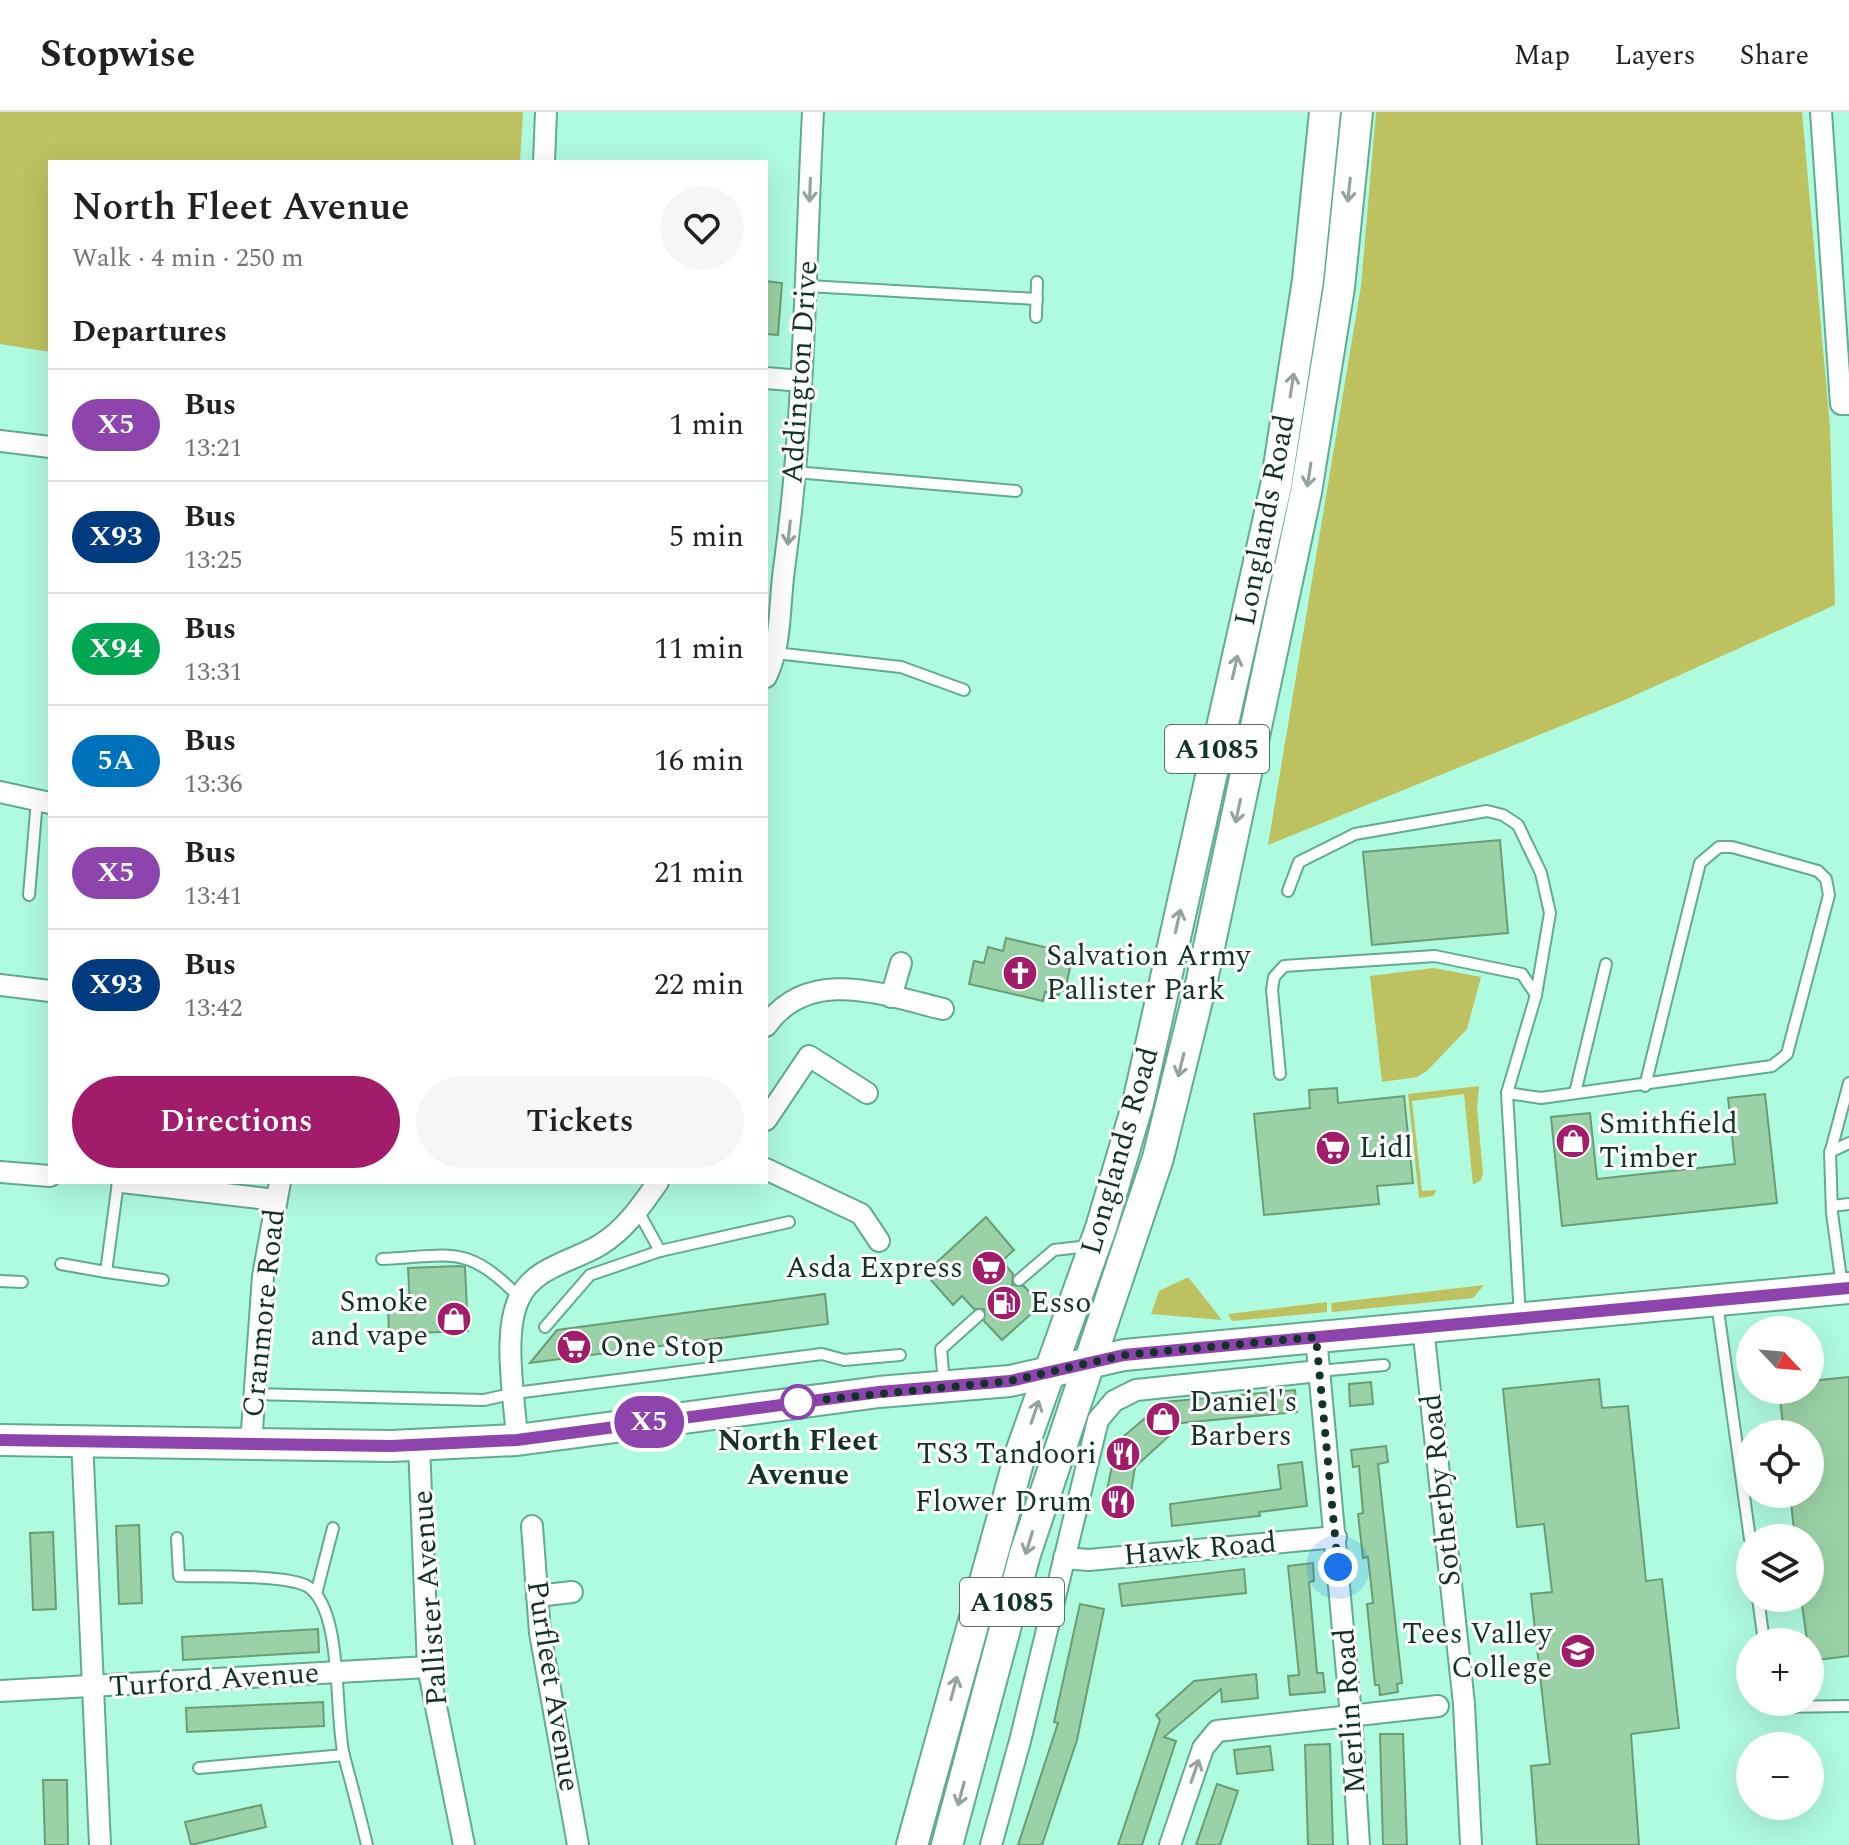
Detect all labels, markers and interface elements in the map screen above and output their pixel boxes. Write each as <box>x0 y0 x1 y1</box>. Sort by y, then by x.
text: Stopwise <box>40 26 195 84</box>
text: Map <box>1514 34 1570 77</box>
text: Layers <box>1614 34 1696 77</box>
text: Share <box>1740 34 1809 77</box>
one-way arrow <box>802 176 817 203</box>
one-way arrow <box>1342 176 1357 203</box>
text: North Fleet Avenue <box>72 179 410 237</box>
button: heart <box>660 186 744 270</box>
text: Walk · 4 min · 250 m <box>72 238 304 278</box>
street label: Addington Drive <box>769 259 831 485</box>
text: Departures <box>72 309 227 355</box>
one-way arrow <box>1285 373 1300 398</box>
text: Bus <box>184 382 236 428</box>
text: 1 min <box>669 402 744 448</box>
text: X5 <box>97 403 135 446</box>
street label: Longlands Road <box>1222 410 1308 630</box>
text: 13:21 <box>184 428 243 468</box>
one-way arrow <box>1300 461 1315 487</box>
text: Bus <box>184 494 236 540</box>
text: 5 min <box>669 514 744 560</box>
text: X93 <box>89 515 143 558</box>
one-way arrow <box>781 519 796 546</box>
text: 13:25 <box>184 540 243 580</box>
text: Bus <box>184 606 236 652</box>
text: 11 min <box>654 626 744 672</box>
text: X94 <box>89 627 143 670</box>
text: 13:31 <box>184 652 243 692</box>
one-way arrow <box>1228 655 1243 681</box>
text: Bus <box>184 718 236 764</box>
road number: A1085 <box>1165 725 1269 773</box>
text: 16 min <box>654 738 744 784</box>
text: 5A <box>97 739 135 782</box>
text: 13:36 <box>184 764 243 804</box>
one-way arrow <box>1230 798 1245 824</box>
text: Bus <box>184 830 236 876</box>
text: 21 min <box>654 850 744 896</box>
text: X5 <box>97 851 135 894</box>
text: 13:41 <box>184 876 243 916</box>
one-way arrow <box>1171 909 1186 934</box>
place label: Salvation Army Pallister Park <box>1046 933 1252 1013</box>
text: Bus <box>184 942 236 988</box>
church icon: Salvation Army Pallister Park <box>1001 954 1039 992</box>
text: 22 min <box>654 962 744 1008</box>
text: X93 <box>89 963 143 1006</box>
text: 13:42 <box>184 988 243 1028</box>
street label: Longlands Road <box>1068 1042 1172 1260</box>
one-way arrow <box>1173 1052 1188 1077</box>
button: Directions <box>72 1076 400 1168</box>
button: Tickets <box>416 1076 744 1168</box>
place label: Smithfield Timber <box>1599 1101 1738 1181</box>
shop icon: Smithfield Timber <box>1554 1122 1592 1160</box>
place label: Lidl <box>1359 1125 1413 1171</box>
supermarket icon: Lidl <box>1314 1129 1352 1167</box>
street label: Cranmore Road <box>230 1206 298 1420</box>
place label: Asda Express <box>785 1245 963 1291</box>
supermarket icon: Asda Express <box>970 1249 1008 1287</box>
place label: Smoke and vape <box>311 1279 428 1359</box>
place label: Esso <box>1030 1280 1091 1326</box>
fuel station icon: Esso <box>985 1284 1023 1322</box>
shop icon: Smoke and vape <box>435 1300 473 1338</box>
north arrow <box>1736 1316 1824 1404</box>
map controls <box>1736 1316 1824 1820</box>
place label: One Stop <box>600 1324 724 1370</box>
supermarket icon: One Stop <box>555 1328 593 1366</box>
place label: Daniel's Barbers <box>1189 1379 1297 1459</box>
marker: North Fleet Avenue <box>781 1385 815 1419</box>
street label: Sotherby Road <box>1408 1391 1474 1589</box>
line badge: X5 <box>613 1396 685 1448</box>
text: X5 <box>630 1400 668 1443</box>
one-way arrow <box>1029 1400 1043 1425</box>
shop icon: Daniel's Barbers <box>1144 1400 1182 1438</box>
place label: North Fleet Avenue <box>717 1418 879 1498</box>
button: locate <box>1736 1420 1824 1508</box>
place label: TS3 Tandoori <box>917 1431 1097 1477</box>
restaurant icon: TS3 Tandoori <box>1104 1435 1142 1473</box>
place label: Flower Drum <box>915 1479 1092 1525</box>
restaurant icon: Flower Drum <box>1099 1483 1137 1521</box>
street label: Pallister Avenue <box>400 1488 460 1708</box>
street label: Hawk Road <box>1122 1519 1278 1579</box>
button: layers <box>1736 1524 1824 1612</box>
one-way arrow <box>1021 1530 1035 1555</box>
your location <box>1318 1547 1358 1587</box>
street label: Purfleet Avenue <box>514 1577 592 1795</box>
road number: A1085 <box>960 1578 1064 1626</box>
place label: Tees Valley College <box>1402 1611 1554 1691</box>
street label: Merlin Road <box>1321 1627 1379 1795</box>
button: + <box>1736 1628 1824 1716</box>
school or university icon: Tees Valley College <box>1559 1632 1597 1670</box>
street label: Turford Avenue <box>107 1650 321 1710</box>
one-way arrow <box>947 1676 962 1702</box>
button: − <box>1736 1732 1824 1820</box>
one-way arrow <box>1189 1759 1204 1784</box>
one-way arrow <box>952 1780 967 1806</box>

